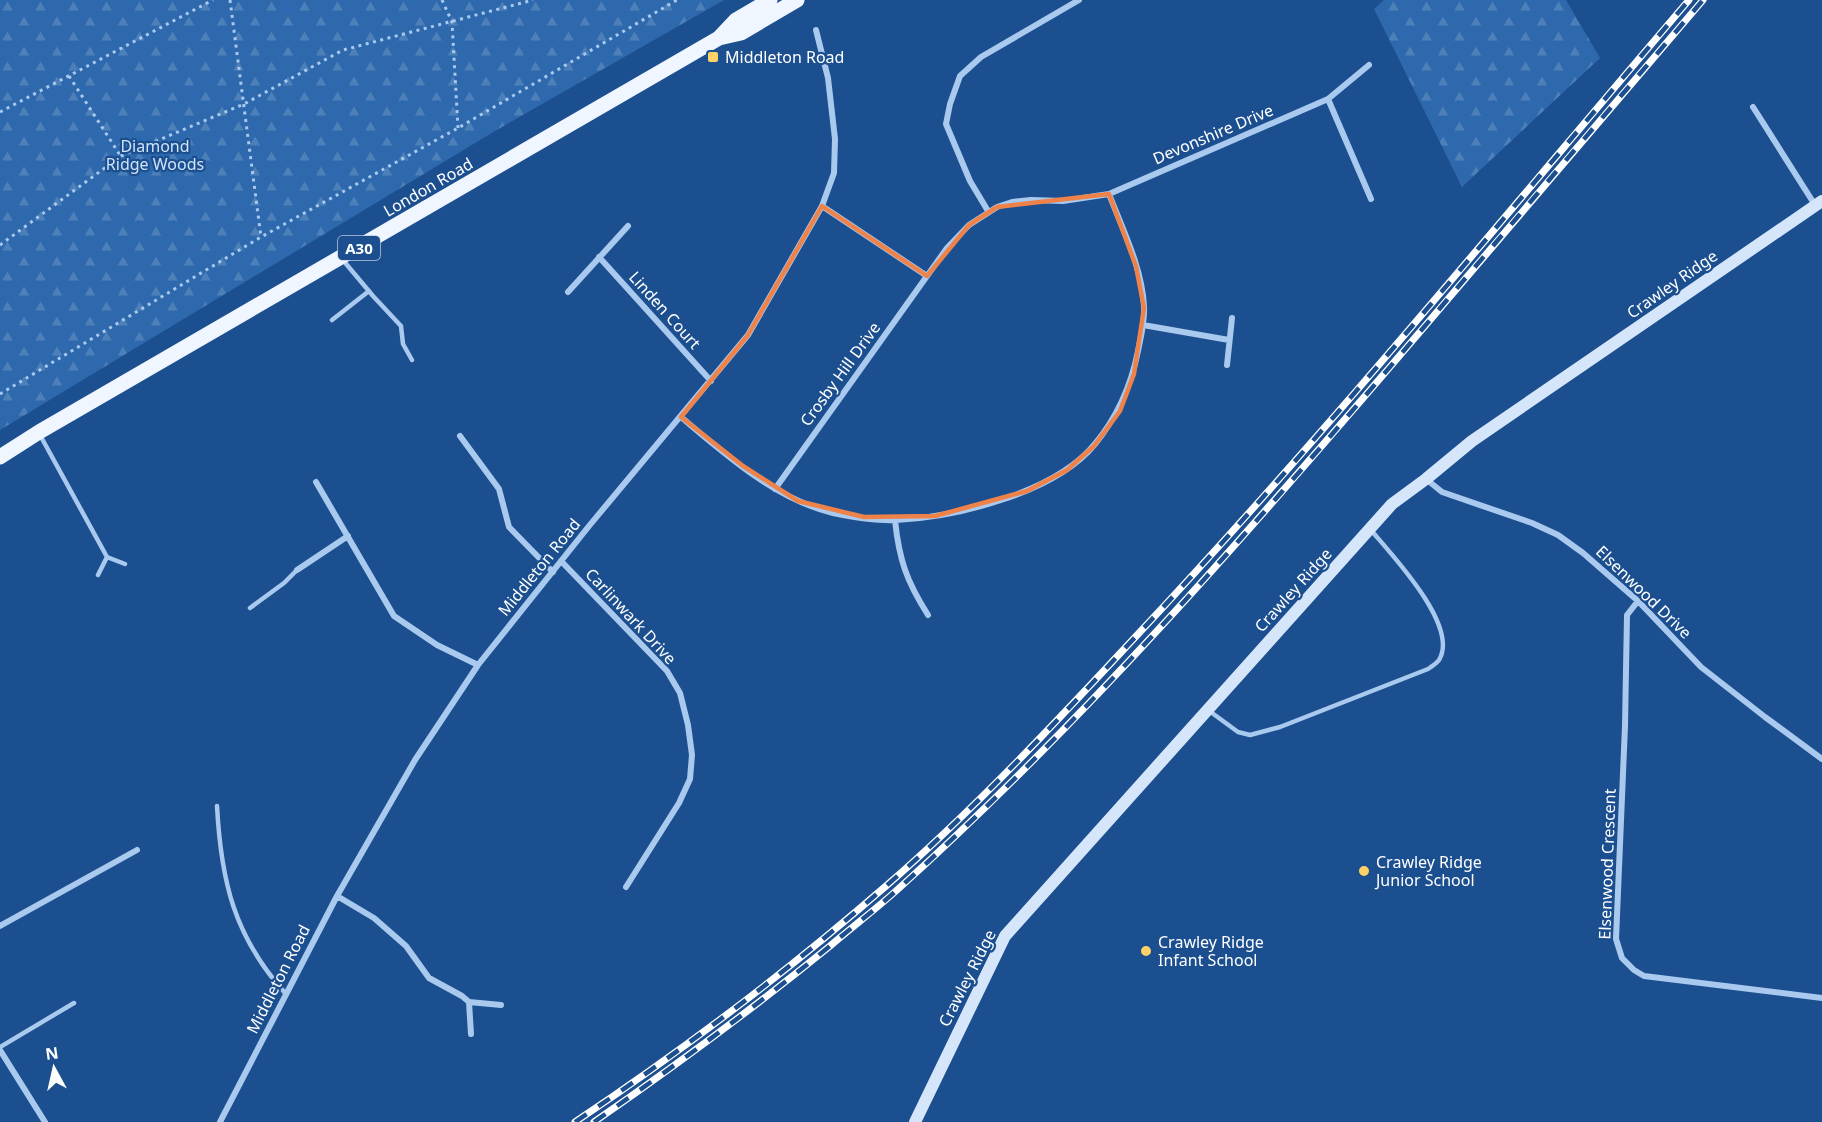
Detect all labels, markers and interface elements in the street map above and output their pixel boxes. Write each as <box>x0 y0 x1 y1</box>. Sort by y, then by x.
place label: Middleton Road <box>725 46 844 68</box>
marker: Middleton Road <box>706 50 720 64</box>
street label: Devonshire Drive <box>1149 99 1277 169</box>
park label: Diamond Ridge Woods <box>106 135 204 175</box>
street label: London Road <box>379 152 477 222</box>
road number: A30 <box>338 236 380 260</box>
street label: Crawley Ridge <box>1622 245 1722 323</box>
street label: Linden Court <box>624 266 706 354</box>
street label: Crosby Hill Drive <box>795 318 885 430</box>
street label: Middleton Road <box>493 514 585 620</box>
street label: Elsenwood Drive <box>1591 541 1697 643</box>
street label: Crawley Ridge <box>1249 543 1337 637</box>
street label: Carlinwark Drive <box>581 563 681 669</box>
street label: Elsenwood Crescent <box>1593 788 1621 940</box>
place label: Crawley Ridge Junior School <box>1374 851 1482 891</box>
marker: Crawley Ridge Junior School <box>1357 864 1371 878</box>
street label: Middleton Road <box>241 921 315 1037</box>
street label: Crawley Ridge <box>933 926 1001 1030</box>
place label: Crawley Ridge Infant School <box>1158 931 1264 971</box>
marker: Crawley Ridge Infant School <box>1139 944 1153 958</box>
north arrow <box>24 1038 84 1098</box>
text: N <box>44 1041 60 1065</box>

